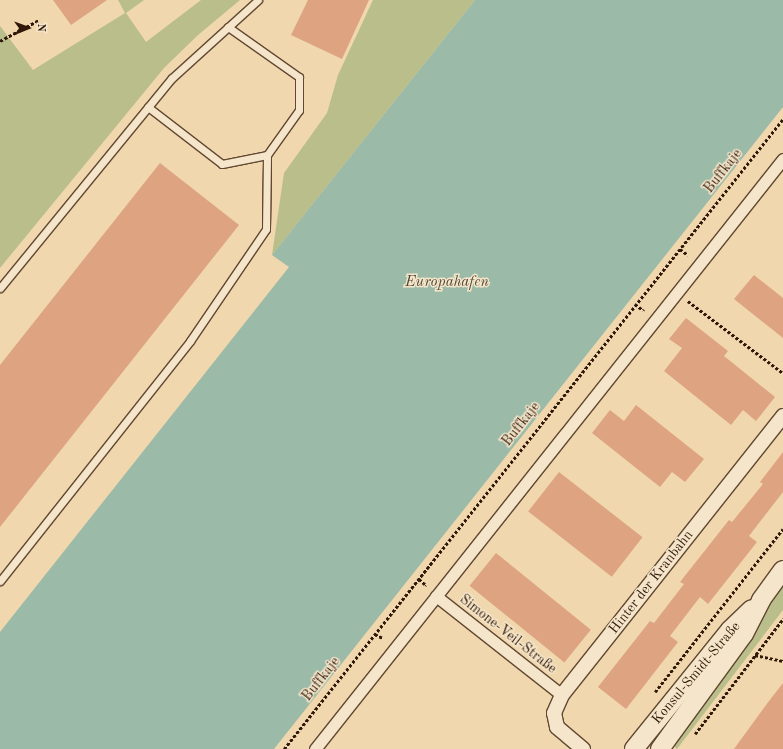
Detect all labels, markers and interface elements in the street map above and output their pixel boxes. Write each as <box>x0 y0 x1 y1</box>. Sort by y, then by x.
north arrow <box>8 8 48 48</box>
text: N <box>35 23 46 32</box>
street label: Buffkaje <box>701 146 745 196</box>
water label: Europahafen <box>405 274 489 292</box>
street label: Buffkaje <box>499 399 543 449</box>
street label: Hinter der Kranbahn <box>605 527 697 637</box>
street label: Simone-Veil-Straße <box>456 591 560 677</box>
street label: Konsul-Smidt-Straße <box>648 618 744 728</box>
street label: Buffkaje <box>299 654 343 704</box>

